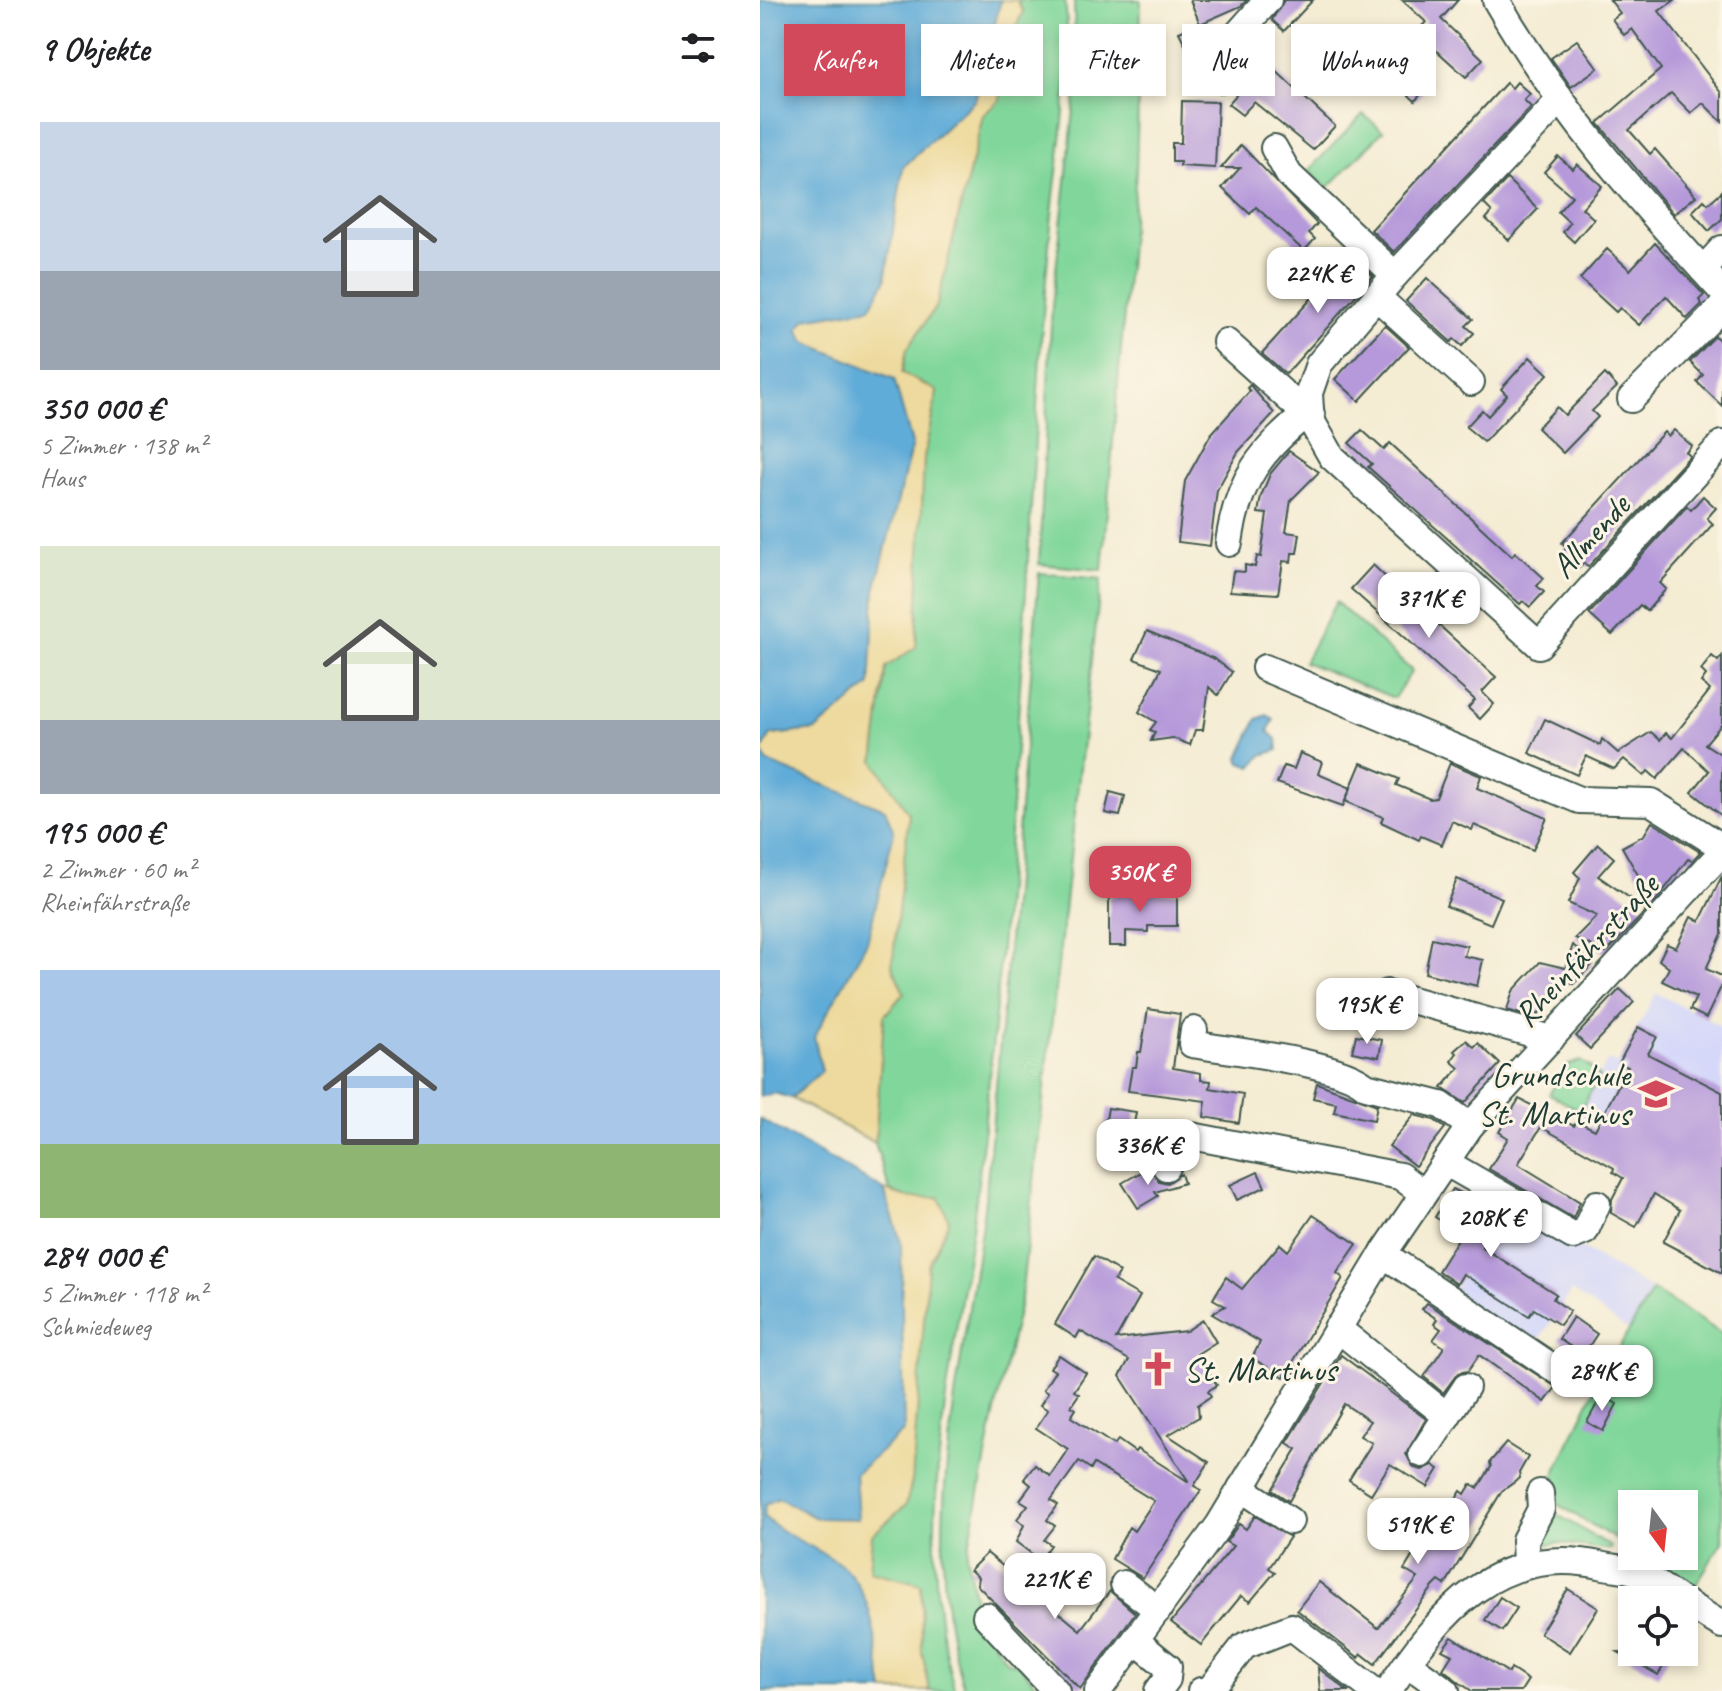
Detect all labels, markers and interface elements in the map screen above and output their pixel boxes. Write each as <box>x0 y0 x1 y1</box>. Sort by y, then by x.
chip: Kaufen <box>784 24 905 96</box>
chip: Mieten <box>921 24 1043 96</box>
chip: Filter <box>1059 24 1166 96</box>
chip: Neu <box>1182 24 1275 96</box>
chip: Wohnung <box>1291 24 1436 96</box>
icon: filters <box>676 26 720 70</box>
text: 9 Objekte <box>40 27 149 70</box>
icon: home <box>308 174 452 318</box>
pin: 224K € <box>1253 247 1383 315</box>
text: 224K € <box>1285 256 1351 289</box>
text: 350 000 € <box>40 386 163 429</box>
text: 5 Zimmer · 138 m² <box>40 429 206 462</box>
text: Haus <box>40 462 85 495</box>
street label: Allmende <box>1541 484 1640 587</box>
pin: 371K € <box>1364 572 1494 640</box>
text: 371K € <box>1396 581 1462 614</box>
icon: home <box>308 598 452 742</box>
text: 195 000 € <box>40 810 163 853</box>
pin: 350K € <box>1075 846 1205 914</box>
text: 2 Zimmer · 60 m² <box>40 853 195 886</box>
text: 350K € <box>1107 855 1173 888</box>
street label: Rheinfährstraße <box>1504 862 1670 1036</box>
text: Rheinfährstraße <box>40 886 188 919</box>
pin: 195K € <box>1302 978 1432 1046</box>
text: 195K € <box>1334 987 1400 1020</box>
icon: home <box>308 1022 452 1166</box>
place label: Grundschule St. Martinus <box>1478 1053 1633 1135</box>
school or university icon: Grundschule St. Martinus <box>1637 1075 1675 1113</box>
pin: 336K € <box>1083 1119 1213 1187</box>
text: 336K € <box>1115 1128 1181 1161</box>
pin: 208K € <box>1426 1191 1556 1259</box>
text: 208K € <box>1458 1200 1524 1233</box>
text: 284 000 € <box>40 1234 164 1277</box>
text: 5 Zimmer · 118 m² <box>40 1277 206 1310</box>
text: Schmiedeweg <box>40 1310 151 1343</box>
pin: 284K € <box>1537 1345 1667 1413</box>
place label: St. Martinus <box>1184 1348 1339 1391</box>
church icon: St. Martinus <box>1139 1350 1177 1388</box>
text: 284K € <box>1569 1354 1635 1387</box>
north arrow <box>1618 1490 1698 1570</box>
map controls <box>1618 1490 1698 1666</box>
pin: 519K € <box>1353 1498 1483 1566</box>
text: 519K € <box>1385 1507 1451 1540</box>
pin: 221K € <box>990 1553 1120 1621</box>
text: 221K € <box>1022 1562 1088 1595</box>
button: locate <box>1618 1586 1698 1666</box>

